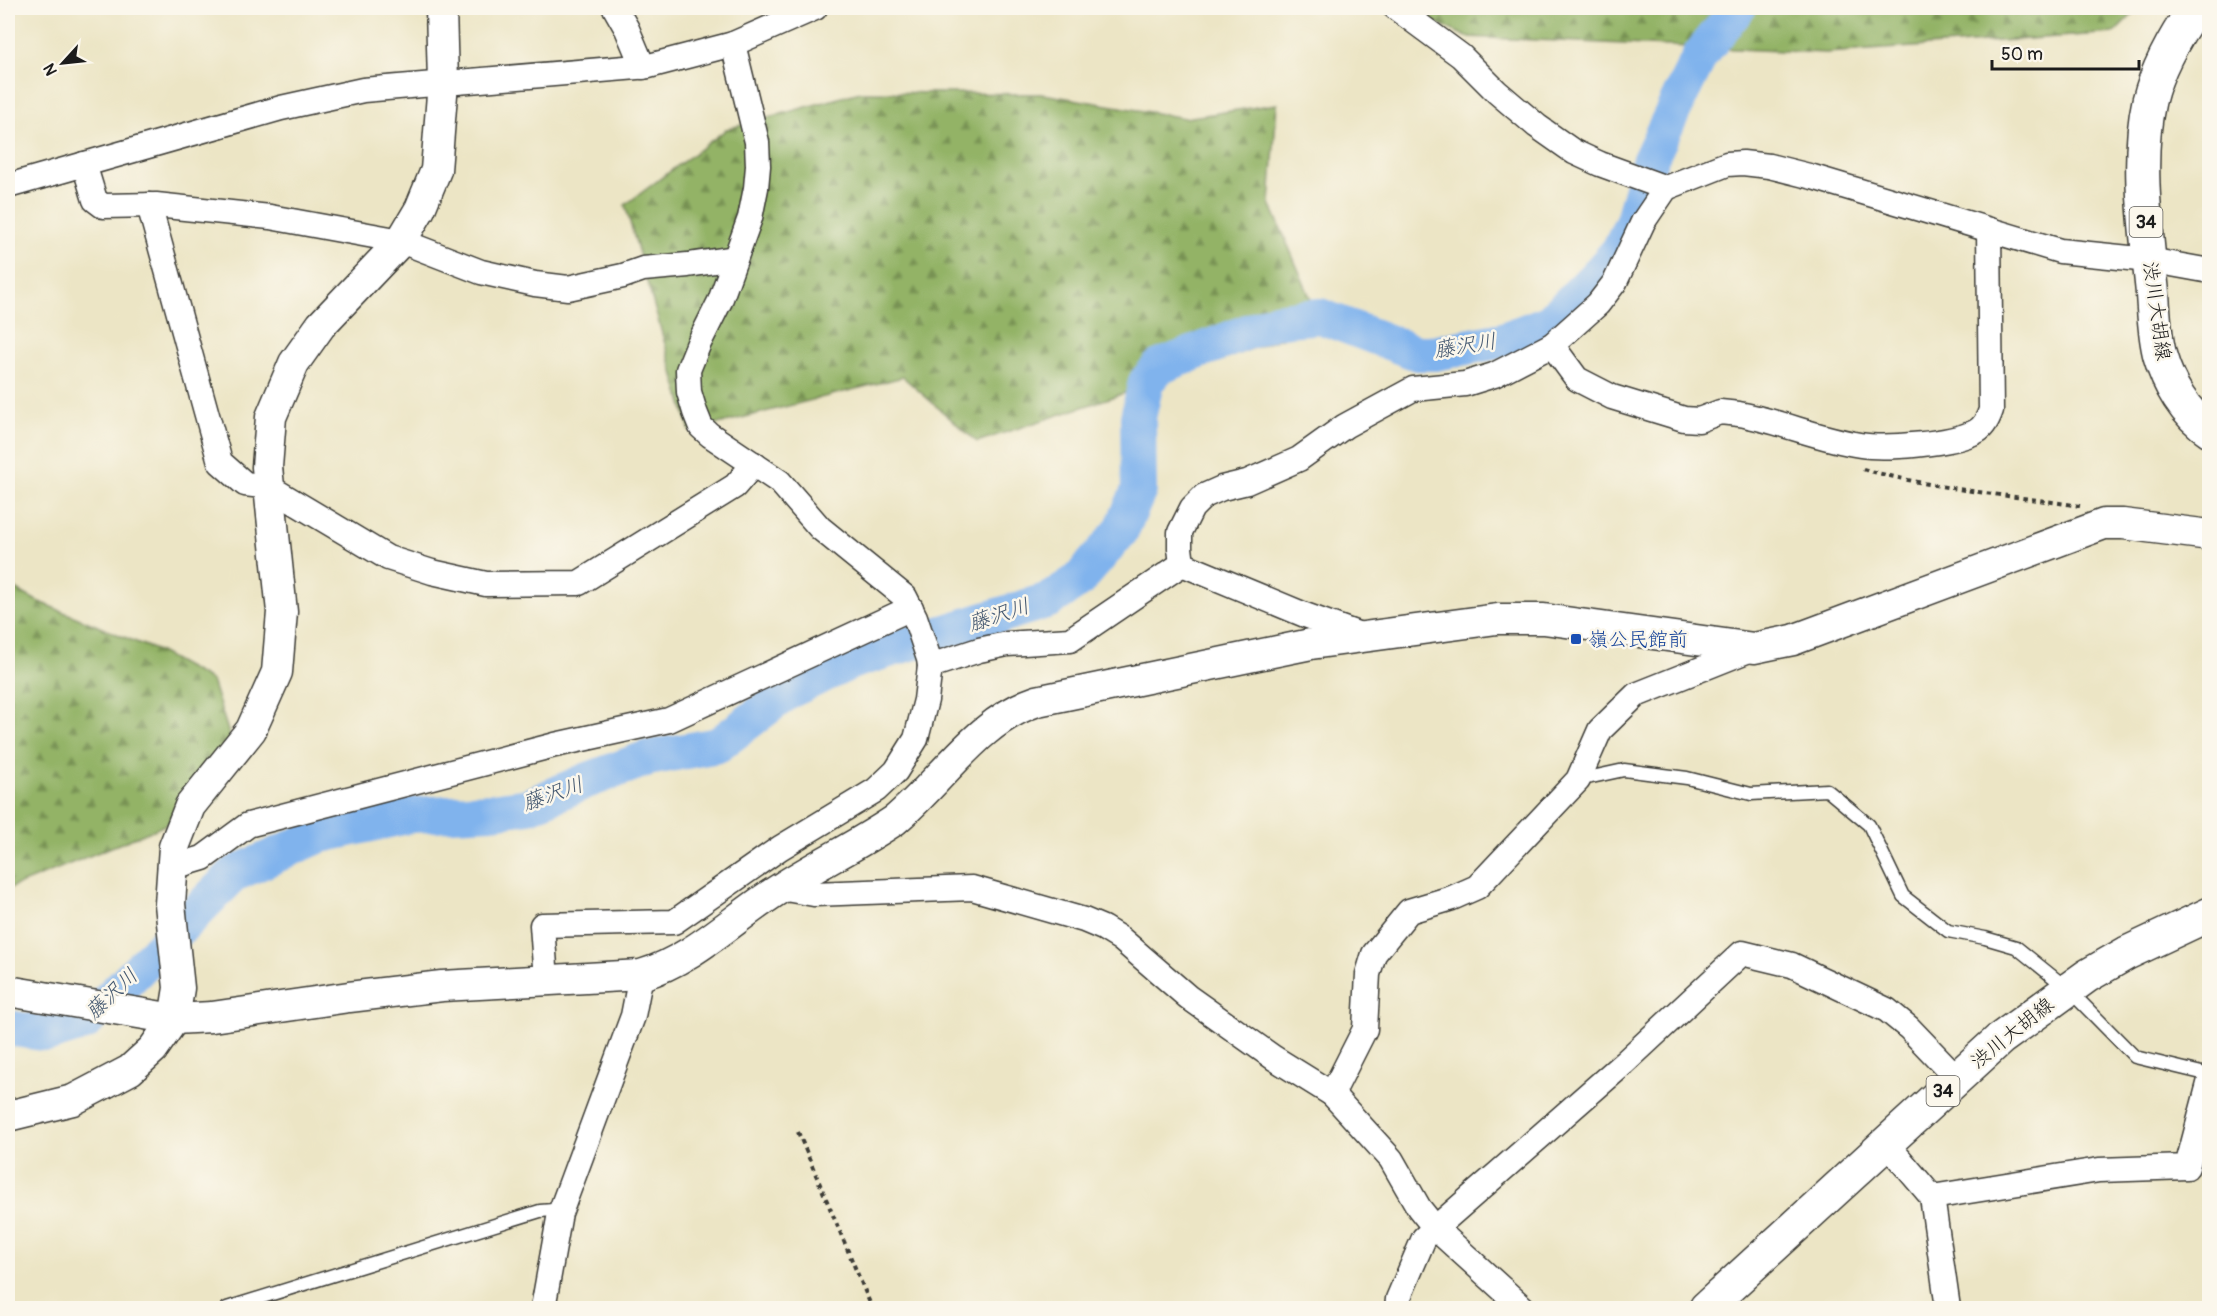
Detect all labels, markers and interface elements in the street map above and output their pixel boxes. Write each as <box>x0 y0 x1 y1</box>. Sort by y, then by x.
north arrow <box>33 33 93 93</box>
scale bar <box>1992 33 2139 71</box>
text: 50 m <box>2001 43 2043 66</box>
text: N <box>39 60 62 79</box>
road number: 34 <box>2130 207 2162 237</box>
street label: 渋川大胡線 <box>2138 260 2176 362</box>
water label: 藤沢川 <box>1432 328 1498 364</box>
water label: 藤沢川 <box>965 592 1033 638</box>
place label: 嶺公民館前 <box>1588 627 1688 652</box>
marker: 嶺公民館前 <box>1569 632 1583 646</box>
water label: 藤沢川 <box>519 771 587 817</box>
water label: 藤沢川 <box>80 962 144 1026</box>
street label: 渋川大胡線 <box>1965 992 2059 1074</box>
road number: 34 <box>1926 1076 1960 1106</box>

